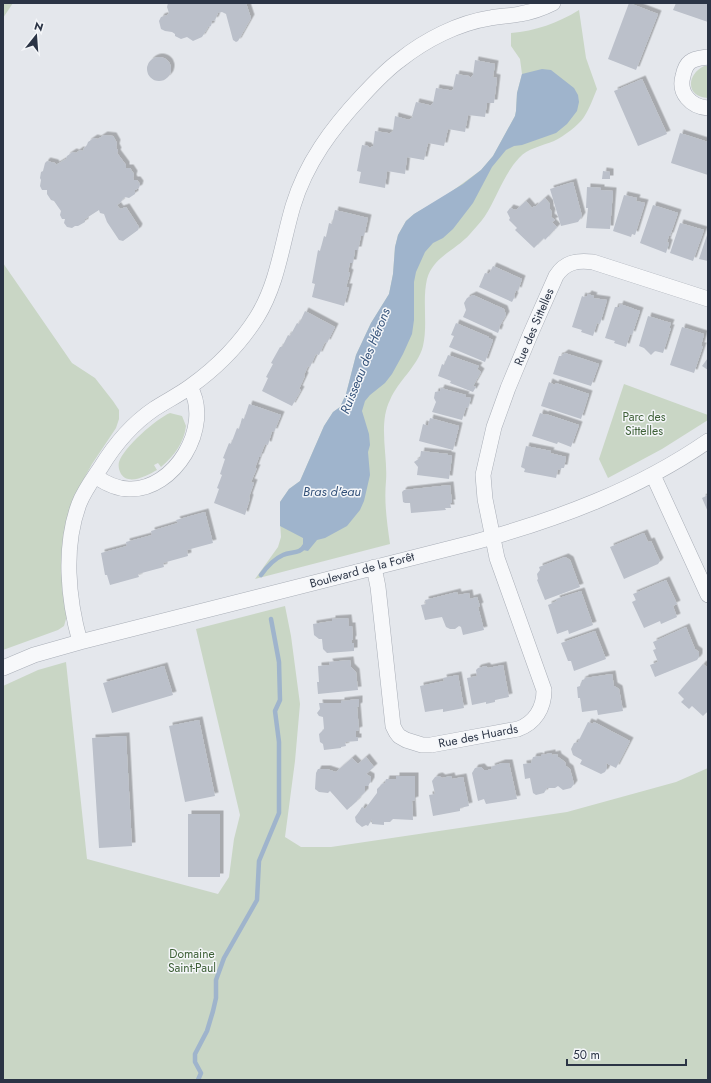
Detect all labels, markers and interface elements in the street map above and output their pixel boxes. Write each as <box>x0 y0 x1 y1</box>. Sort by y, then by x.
north arrow <box>16 16 56 56</box>
text: N <box>32 18 45 35</box>
street label: Rue des Sittelles <box>510 285 558 368</box>
water label: Ruisseau des Hérons <box>335 305 395 417</box>
park label: Parc des Sittelles <box>622 408 666 440</box>
water label: Bras d'eau <box>303 482 361 501</box>
street label: Boulevard de la Forêt <box>308 547 417 593</box>
street label: Rue des Huards <box>437 719 519 753</box>
park label: Domaine Saint-Paul <box>168 945 216 977</box>
scale bar <box>567 1041 686 1067</box>
text: 50 m <box>573 1046 600 1064</box>

